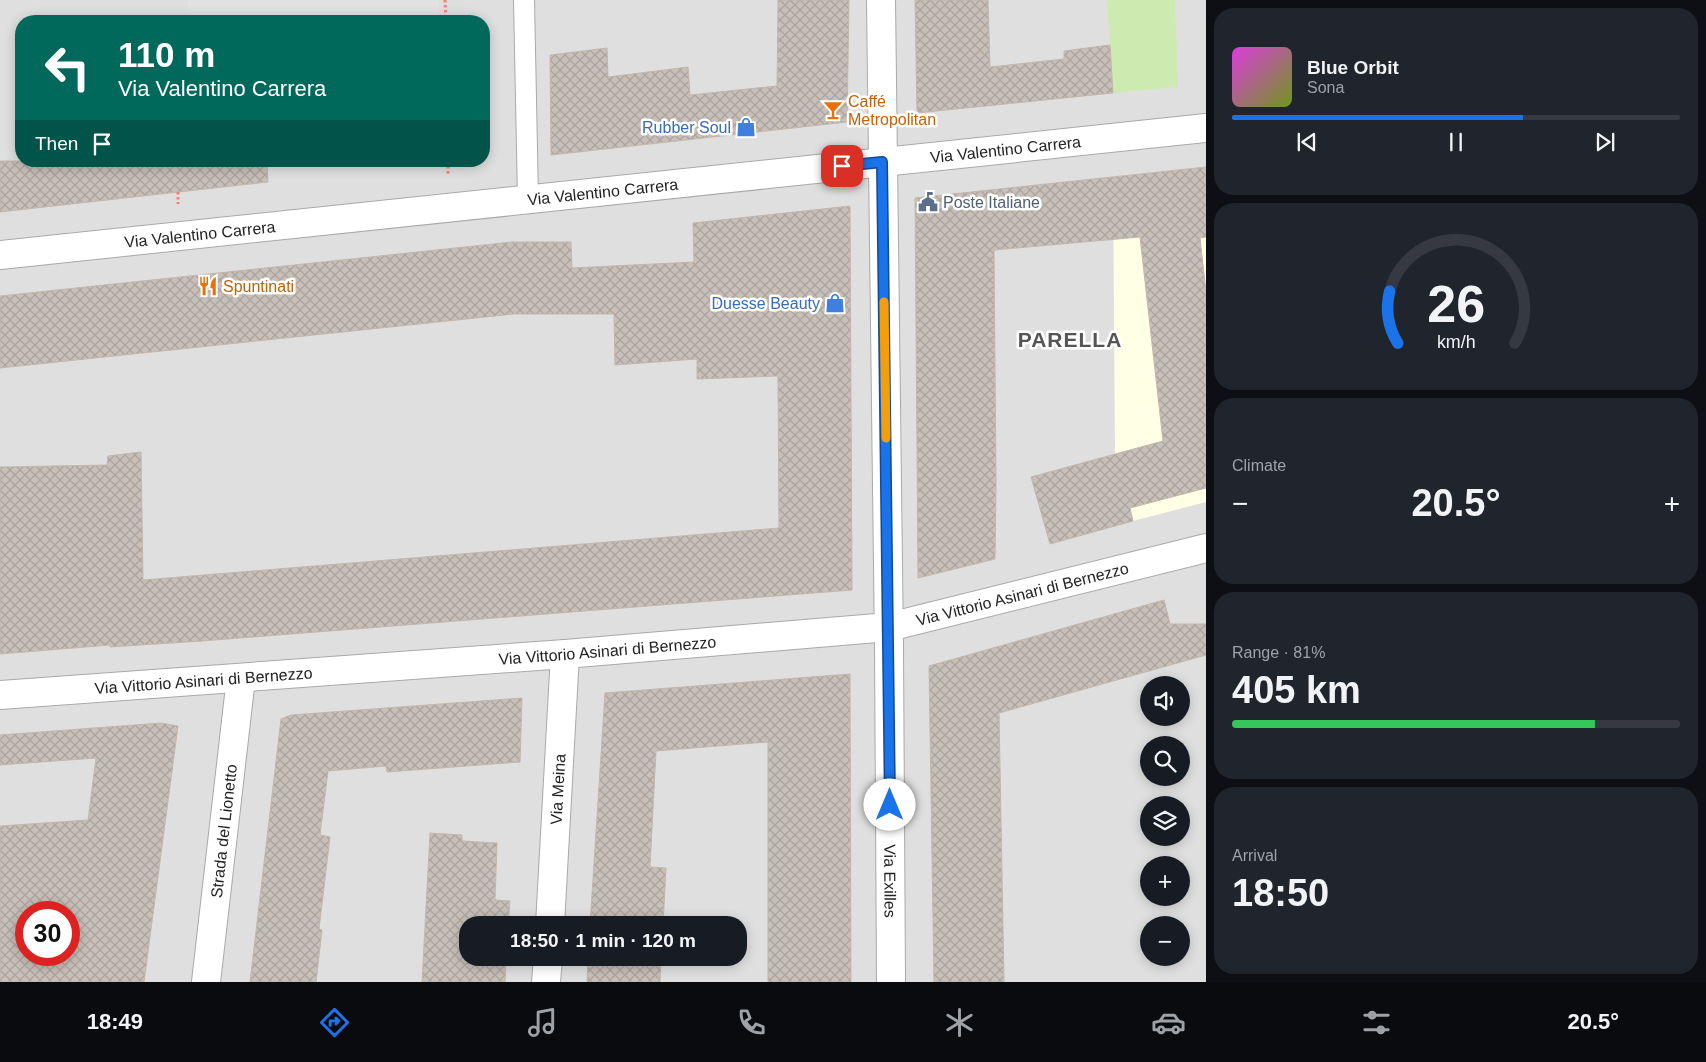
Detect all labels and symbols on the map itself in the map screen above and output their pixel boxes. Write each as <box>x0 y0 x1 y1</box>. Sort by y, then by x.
place label: Caffé Metropolitan <box>848 93 936 128</box>
bar icon: Caffé Metropolitan <box>822 99 844 121</box>
shop icon: Rubber Soul <box>735 116 757 138</box>
place label: Rubber Soul <box>642 119 731 136</box>
street label: Via Valentino Carrera <box>929 133 1082 166</box>
pin <box>821 145 863 187</box>
street label: Via Valentino Carrera <box>526 176 679 208</box>
public building icon: Poste Italiane <box>917 191 939 213</box>
place label: Poste Italiane <box>943 194 1040 211</box>
street label: Via Valentino Carrera <box>124 218 276 251</box>
restaurant icon: Spuntinati <box>197 275 219 297</box>
place label: Spuntinati <box>223 278 294 295</box>
shop icon: Duesse Beauty <box>824 292 846 314</box>
place label: Duesse Beauty <box>711 295 820 312</box>
district label: PARELLA <box>1018 328 1122 351</box>
street label: Via Vittorio Asinari di Bernezzo <box>914 560 1131 629</box>
street label: Via Vittorio Asinari di Bernezzo <box>498 633 717 668</box>
street label: Via Vittorio Asinari di Bernezzo <box>94 664 313 697</box>
street label: Via Meina <box>548 753 568 825</box>
street label: Strada del Lionetto <box>208 763 240 899</box>
position arrow <box>863 778 915 830</box>
street label: Via Exilles <box>881 844 899 918</box>
speed limit sign: 30 <box>15 901 80 966</box>

